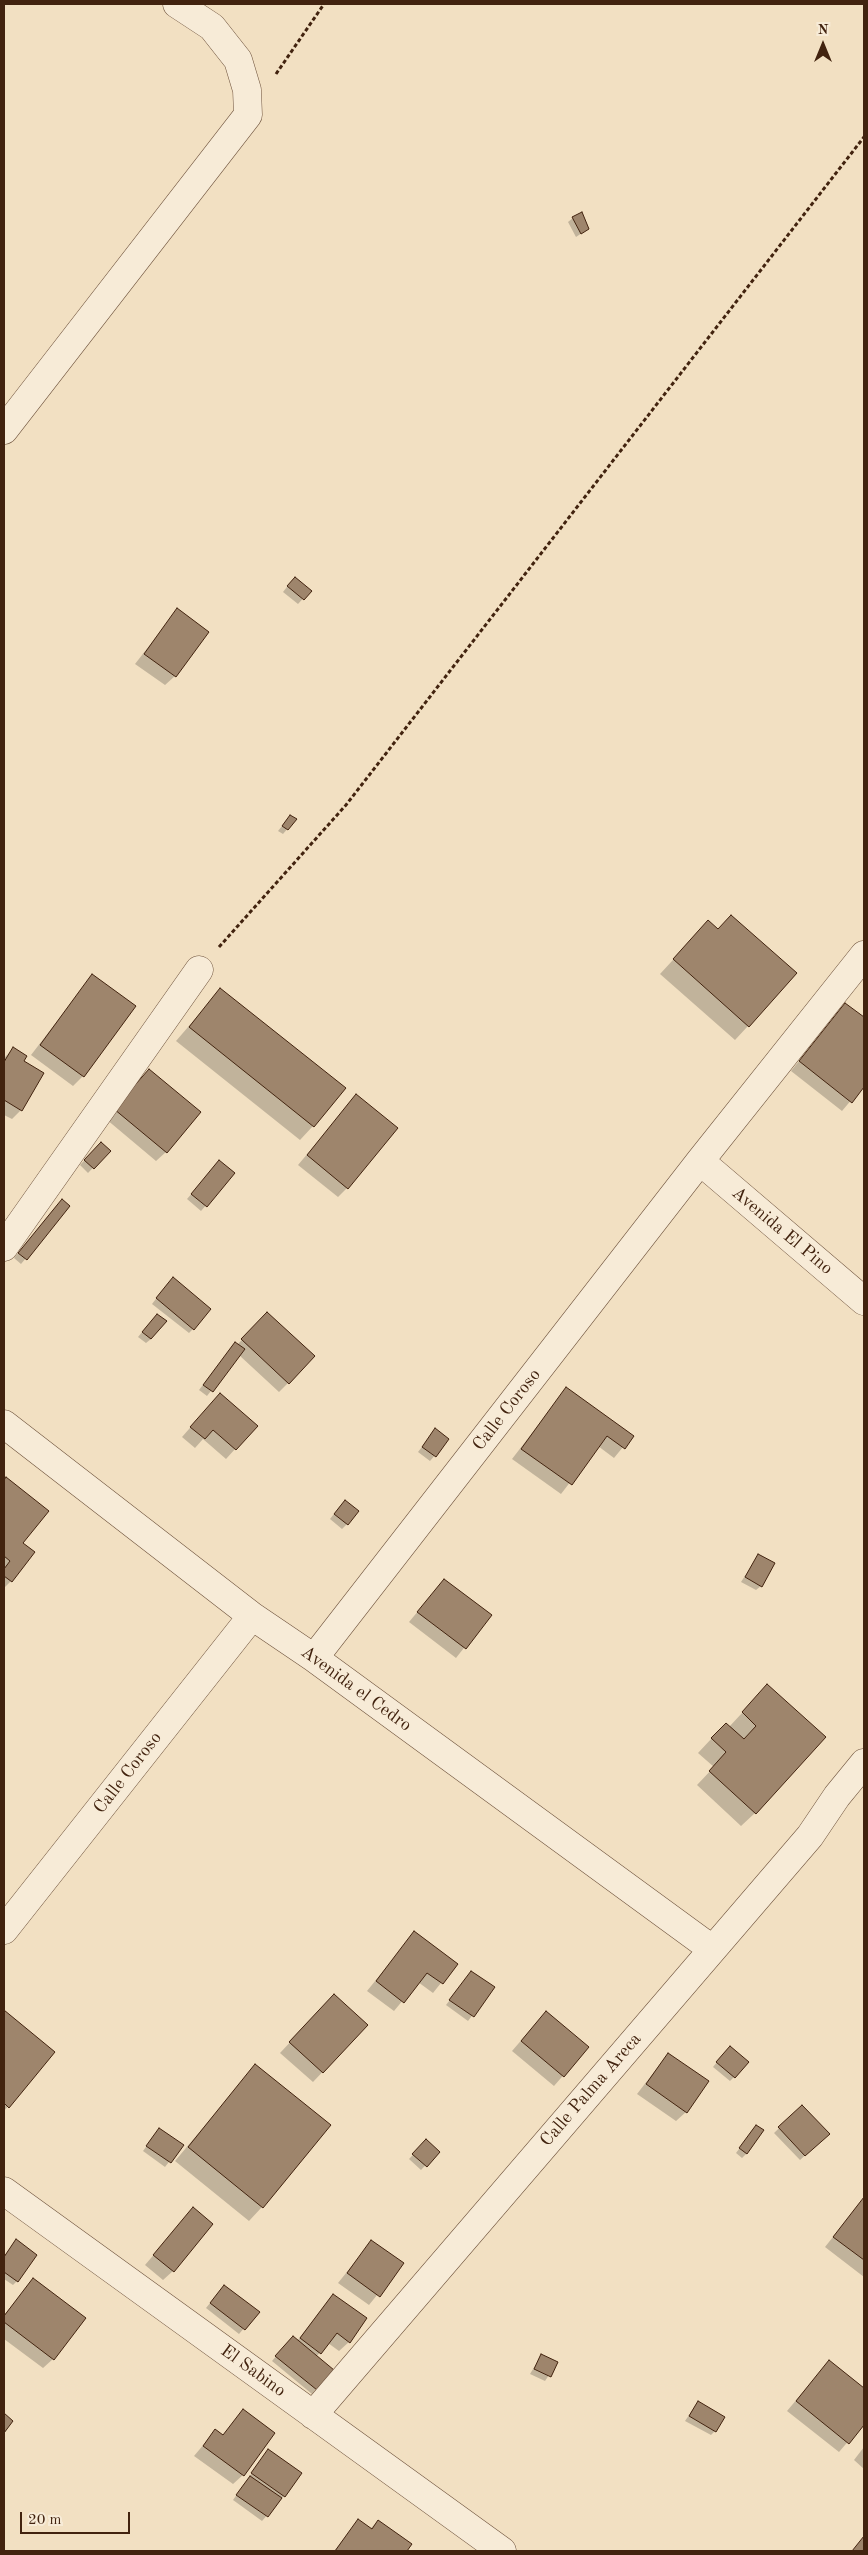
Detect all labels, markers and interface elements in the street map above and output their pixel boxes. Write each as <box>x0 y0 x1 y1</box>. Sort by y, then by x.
north arrow <box>798 20 848 70</box>
text: N <box>818 23 828 37</box>
street label: Avenida El Pino <box>727 1182 837 1280</box>
street label: Calle Coroso <box>468 1365 546 1455</box>
street label: Avenida el Cedro <box>296 1642 416 1736</box>
street label: Calle Coroso <box>89 1728 167 1818</box>
street label: Calle Palma Areca <box>536 2029 646 2151</box>
street label: El Sabino <box>216 2340 290 2402</box>
scale bar <box>22 2502 132 2534</box>
text: 20 m <box>28 2513 62 2528</box>

